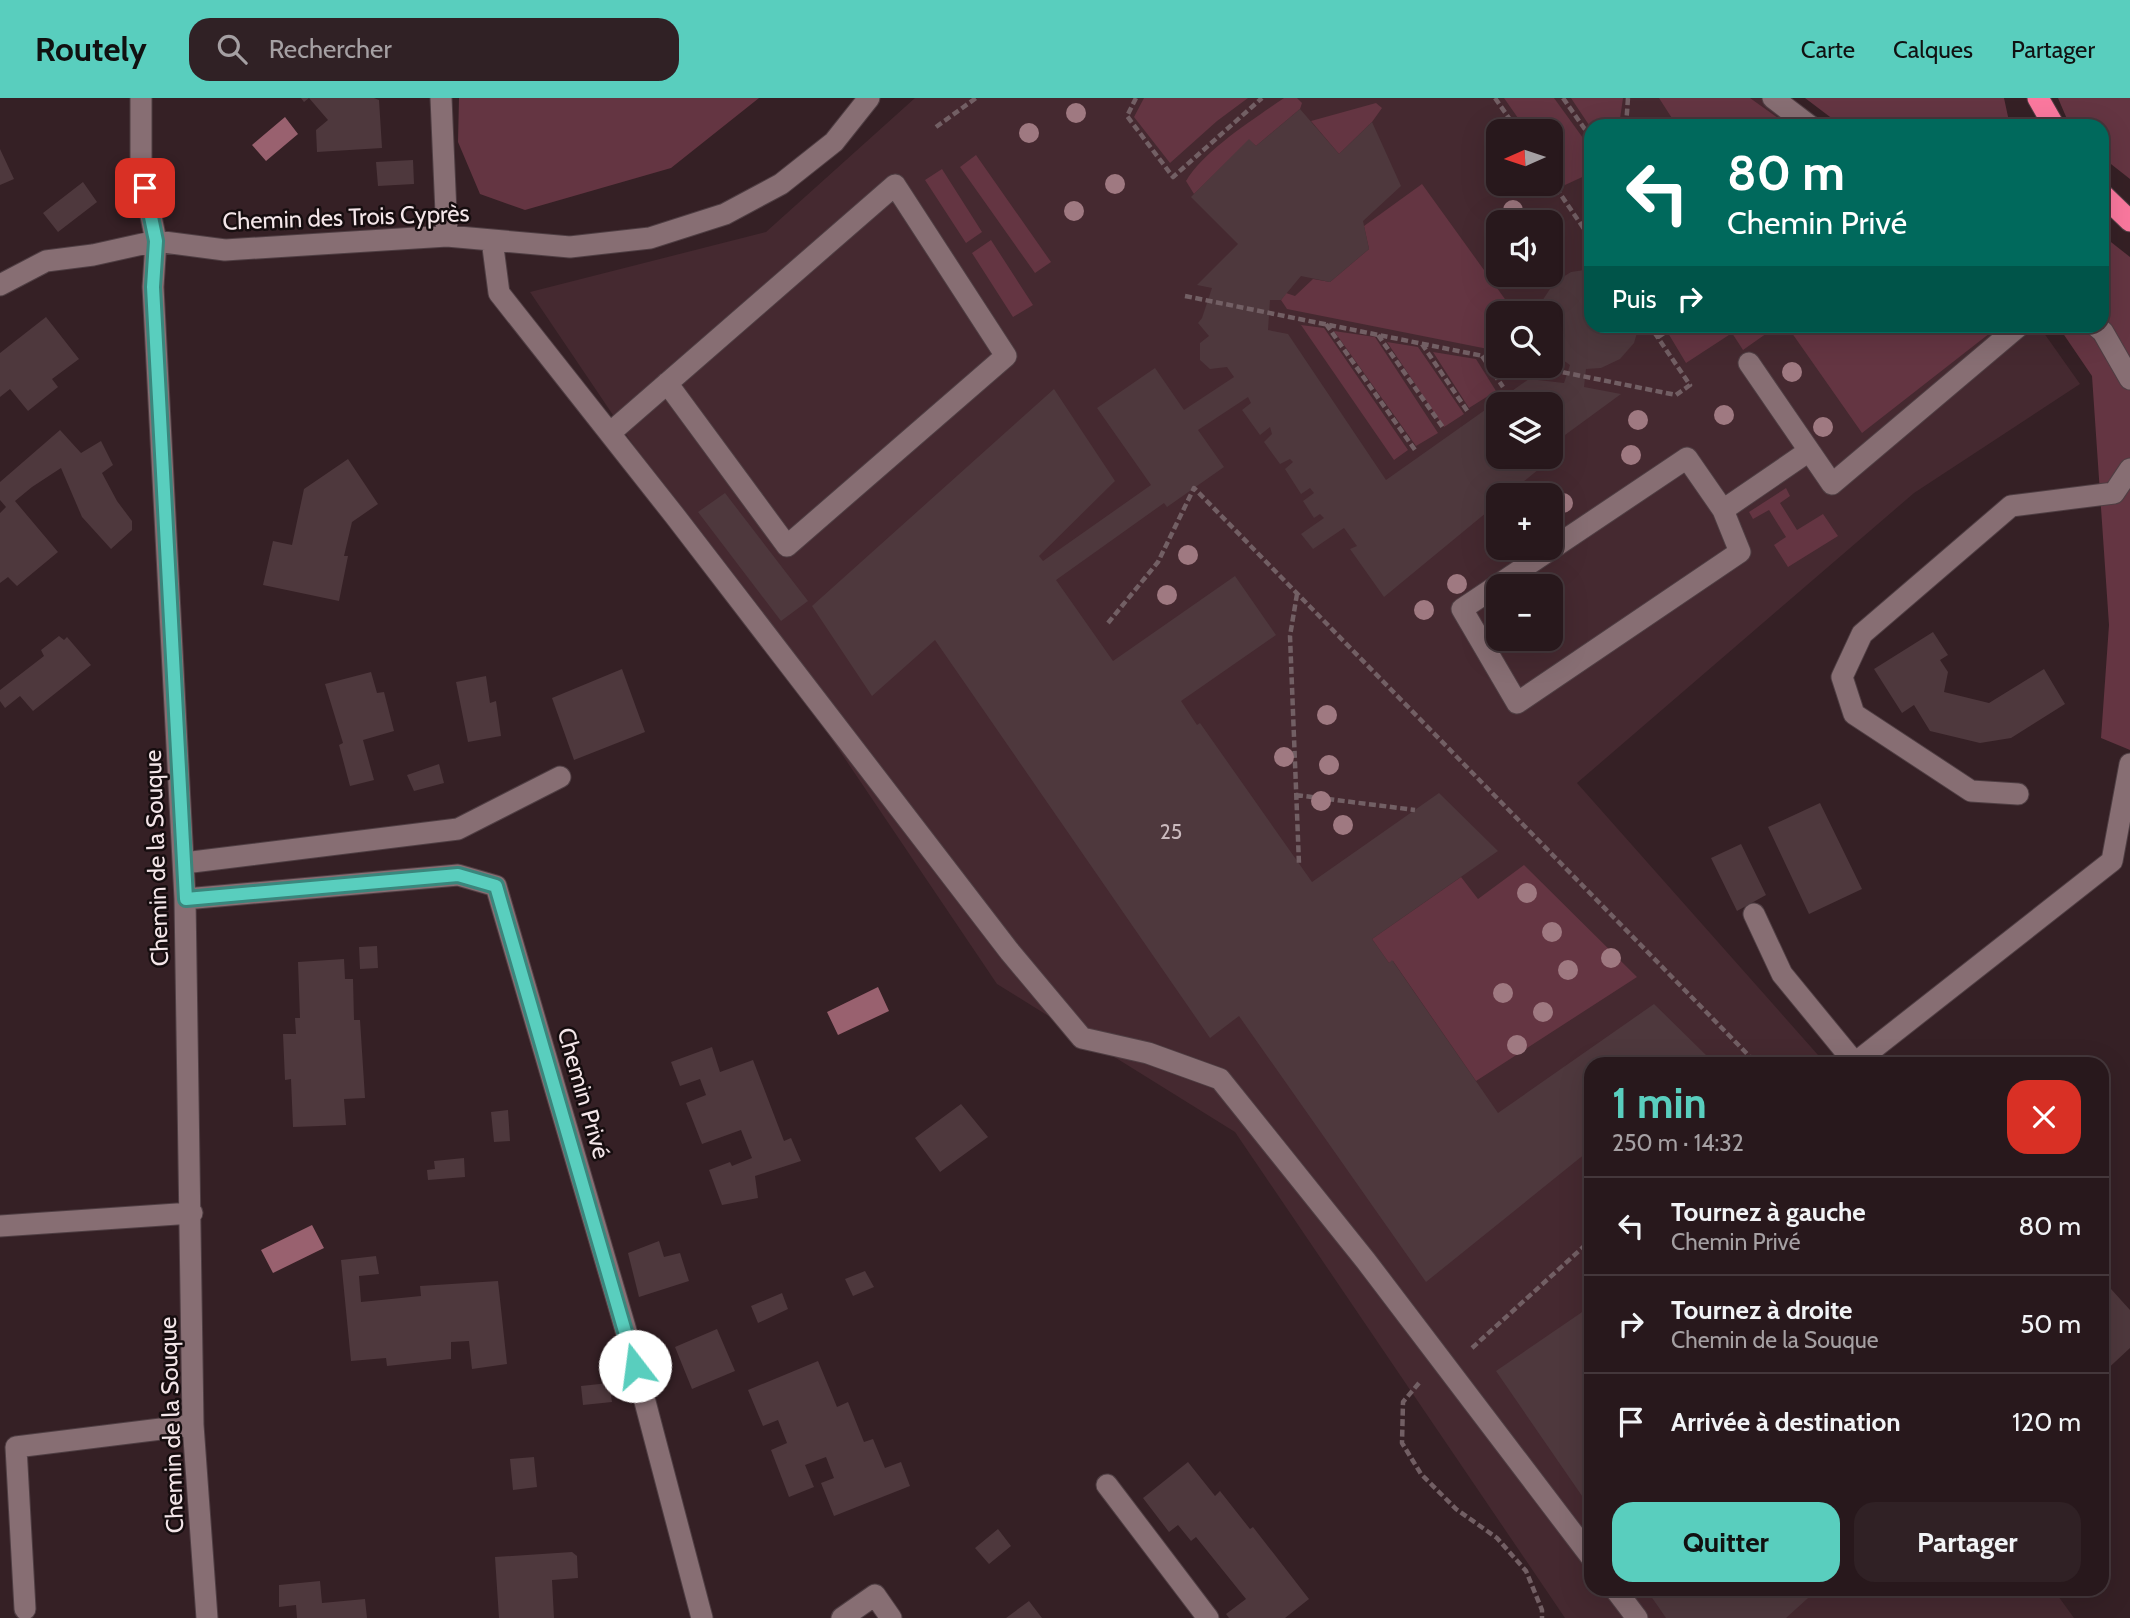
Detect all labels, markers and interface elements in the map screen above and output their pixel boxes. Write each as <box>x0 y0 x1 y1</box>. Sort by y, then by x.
search box <box>189 18 679 81</box>
text: Routely <box>35 29 147 69</box>
icon: search <box>213 30 251 68</box>
text: Rechercher <box>269 33 392 65</box>
text: Carte <box>1801 35 1855 64</box>
text: Calques <box>1893 35 1973 64</box>
text: Partager <box>2011 35 2095 64</box>
north arrow <box>1486 119 1563 196</box>
map controls <box>1486 119 1563 651</box>
text: 80 m <box>1727 143 1845 202</box>
icon: left <box>1612 147 1703 238</box>
pin <box>115 158 175 218</box>
icon: arrive <box>126 169 164 207</box>
street label: Chemin des Trois Cyprès <box>222 198 470 236</box>
text: Chemin Privé <box>1727 203 1907 242</box>
button: sound <box>1486 210 1563 287</box>
icon: right <box>1671 280 1709 318</box>
text: Puis <box>1612 283 1657 315</box>
button: search <box>1486 301 1563 378</box>
button: layers <box>1486 392 1563 469</box>
button: + <box>1486 483 1563 560</box>
button: − <box>1486 574 1563 651</box>
street label: Chemin de la Souque <box>138 749 174 967</box>
house number: 25 <box>1160 819 1182 844</box>
street label: Chemin Privé <box>551 1024 617 1162</box>
text: 1 min <box>1612 1077 1707 1129</box>
button: close <box>2007 1080 2081 1154</box>
text: 250 m · 14:32 <box>1612 1129 1744 1157</box>
text: Tournez à gauche <box>1671 1196 1866 1228</box>
icon: left <box>1612 1207 1650 1245</box>
text: 80 m <box>2018 1210 2081 1242</box>
text: Chemin Privé <box>1671 1228 1801 1256</box>
text: Tournez à droite <box>1671 1294 1853 1326</box>
icon: right <box>1612 1305 1650 1343</box>
text: 50 m <box>2020 1308 2081 1340</box>
street label: Chemin de la Souque <box>153 1316 189 1534</box>
text: Chemin de la Souque <box>1671 1326 1879 1354</box>
position arrow <box>598 1329 672 1403</box>
icon: arrive <box>1612 1403 1650 1441</box>
text: Arrivée à destination <box>1671 1406 1901 1438</box>
text: 120 m <box>2012 1406 2081 1438</box>
button: Quitter <box>1612 1502 1840 1582</box>
button: Partager <box>1854 1502 2081 1582</box>

